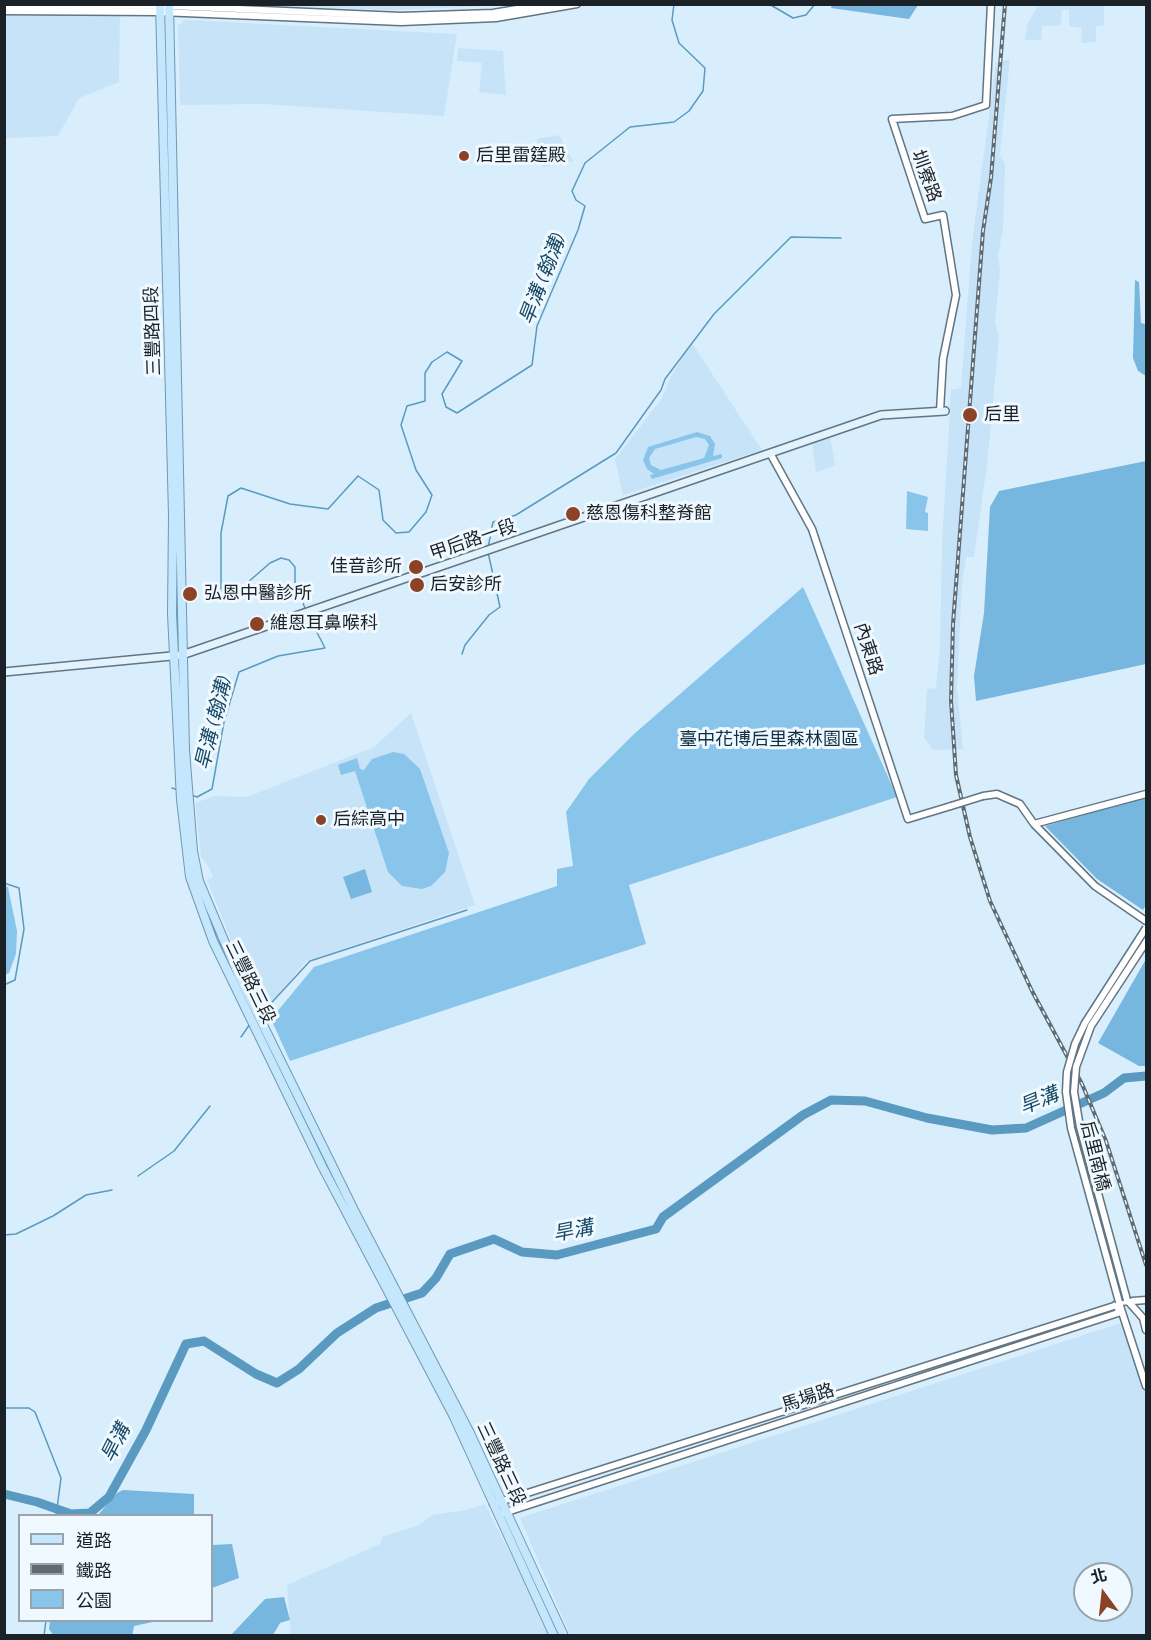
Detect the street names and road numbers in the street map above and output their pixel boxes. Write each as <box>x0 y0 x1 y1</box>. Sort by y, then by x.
street label: 圳寮路 <box>907 147 945 205</box>
street label: 三豐路四段 <box>141 286 165 376</box>
street label: 甲后路一段 <box>427 515 519 565</box>
street label: 內東路 <box>849 620 887 678</box>
street label: 三豐路三段 <box>221 937 279 1027</box>
street label: 后里南橋 <box>1076 1118 1114 1194</box>
street label: 馬場路 <box>779 1379 837 1417</box>
street label: 三豐路三段 <box>472 1419 530 1509</box>

